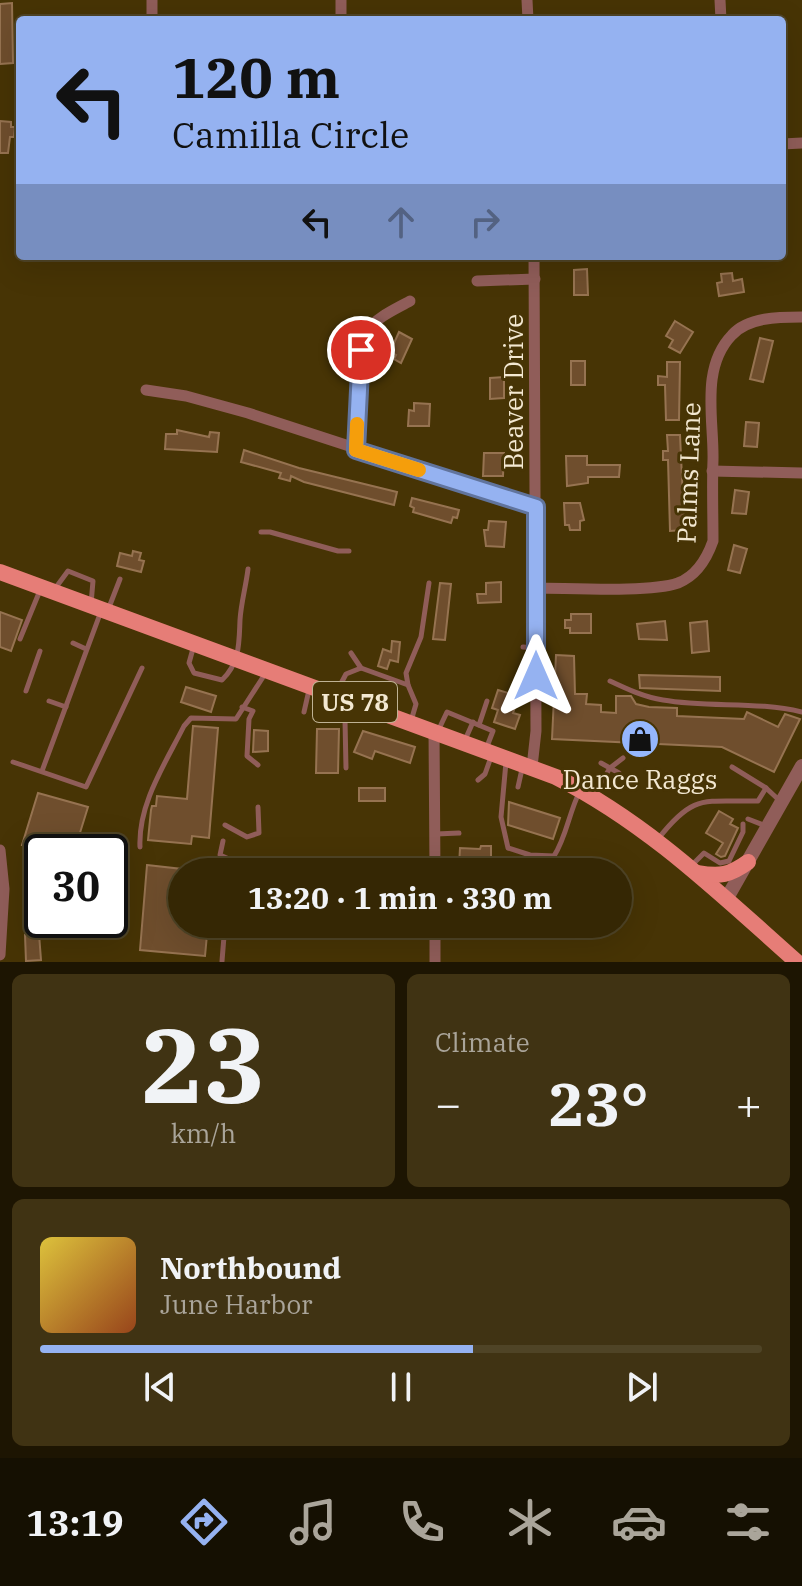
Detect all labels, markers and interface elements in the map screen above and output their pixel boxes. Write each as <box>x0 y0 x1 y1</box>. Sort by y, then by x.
text: 120 m <box>172 41 340 113</box>
icon: left <box>40 48 144 152</box>
text: Camilla Circle <box>172 111 409 158</box>
icon: left <box>295 200 339 244</box>
icon: ahead <box>379 200 423 244</box>
icon: right <box>463 200 507 244</box>
street label: Beaver Drive <box>496 314 530 470</box>
pin <box>327 316 395 384</box>
icon: arrive <box>339 328 383 372</box>
street label: Palms Lane <box>669 402 707 544</box>
position arrow <box>494 634 578 718</box>
road number: US 78 <box>313 682 397 722</box>
shop icon: Dance Raggs <box>619 718 661 760</box>
place label: Dance Raggs <box>563 762 717 796</box>
speed limit sign: 30 <box>24 834 128 938</box>
text: 13:20 · 1 min · 330 m <box>248 878 552 917</box>
text: 23 <box>141 996 266 1132</box>
text: Climate <box>435 1025 530 1059</box>
text: 23° <box>548 1064 649 1143</box>
text: − <box>435 1075 461 1132</box>
text: + <box>736 1075 762 1132</box>
text: km/h <box>171 1116 236 1150</box>
text: Northbound <box>160 1248 341 1287</box>
text: June Harbor <box>160 1287 313 1321</box>
icon: previous <box>138 1365 182 1409</box>
icon: pause <box>379 1365 423 1409</box>
icon: next <box>620 1365 664 1409</box>
icon: directions <box>176 1494 232 1550</box>
icon: music <box>285 1494 341 1550</box>
icon: phone <box>394 1494 450 1550</box>
icon: climate <box>502 1494 558 1550</box>
icon: car <box>611 1494 667 1550</box>
icon: filters <box>720 1494 776 1550</box>
text: 13:19 <box>26 1499 124 1546</box>

